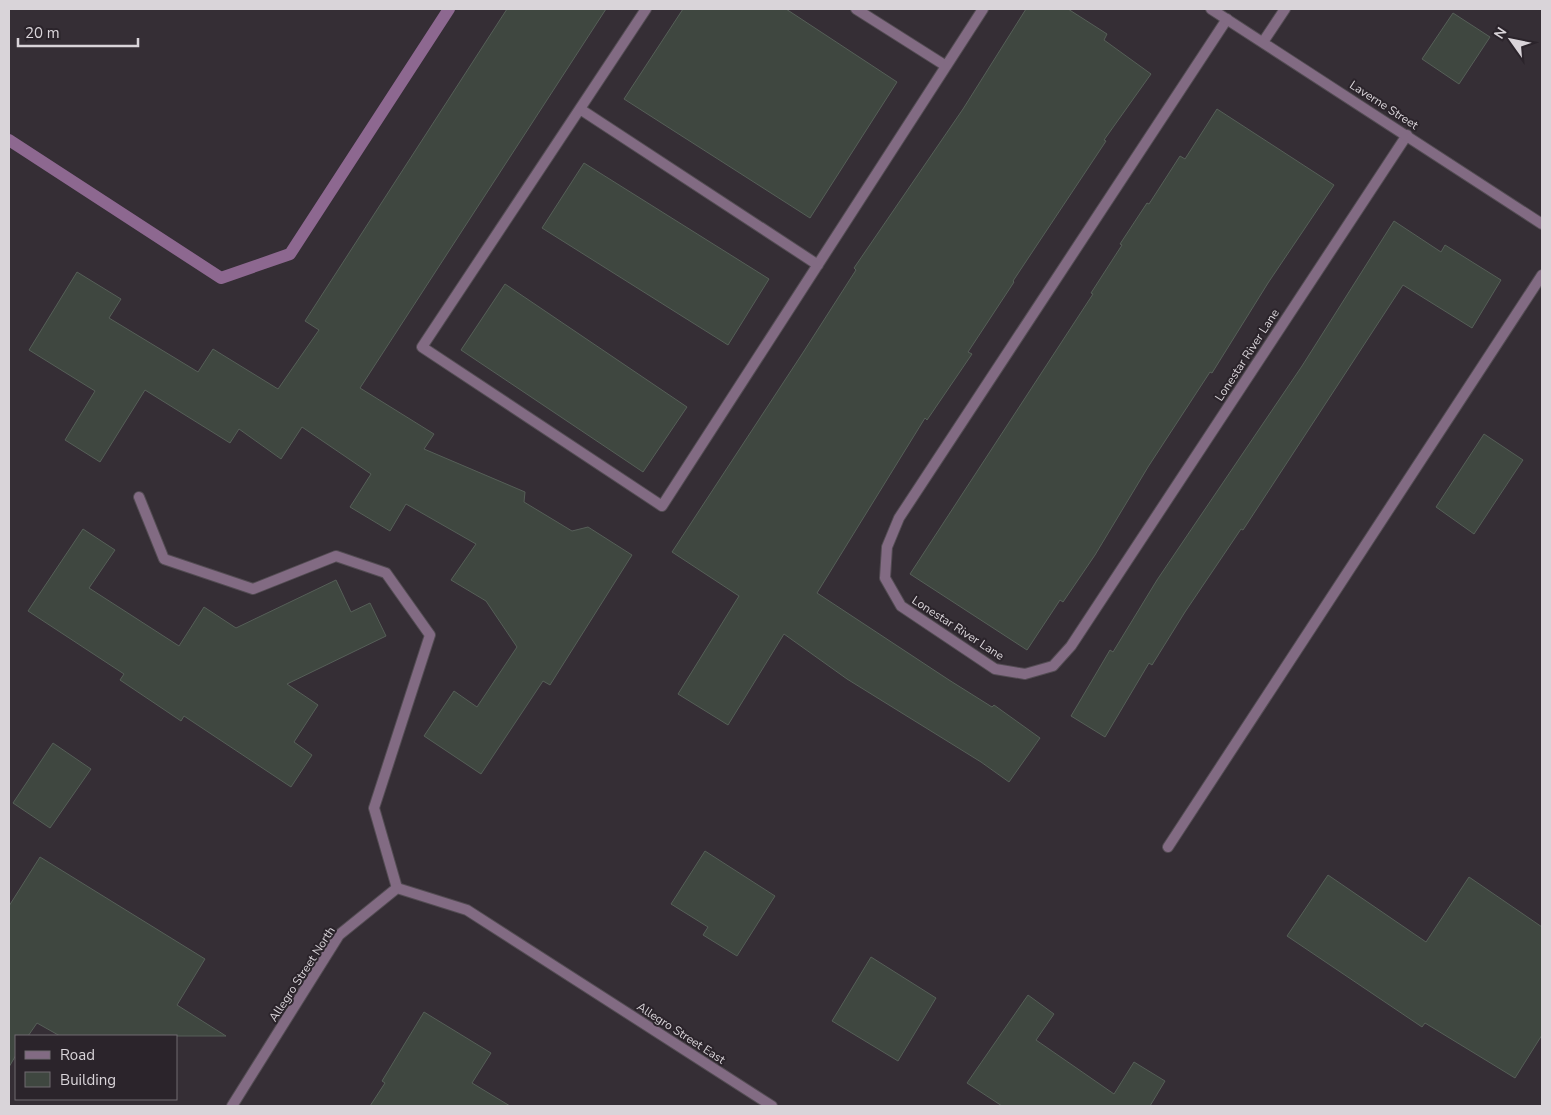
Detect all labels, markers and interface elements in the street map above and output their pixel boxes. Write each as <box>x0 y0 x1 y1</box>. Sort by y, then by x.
scale bar <box>18 15 138 47</box>
north arrow <box>1486 15 1536 65</box>
text: 20 m <box>25 23 60 43</box>
text: N <box>1490 24 1511 43</box>
street label: Laverne Street <box>1347 77 1422 134</box>
street label: Lonestar River Lane <box>1211 306 1283 404</box>
street label: Lonestar River Lane <box>909 592 1007 664</box>
street label: Allegro Street North <box>265 923 339 1025</box>
street label: Allegro Street East <box>634 998 729 1068</box>
legend <box>15 1035 178 1100</box>
text: Road <box>60 1045 95 1065</box>
text: Building <box>60 1070 116 1090</box>

